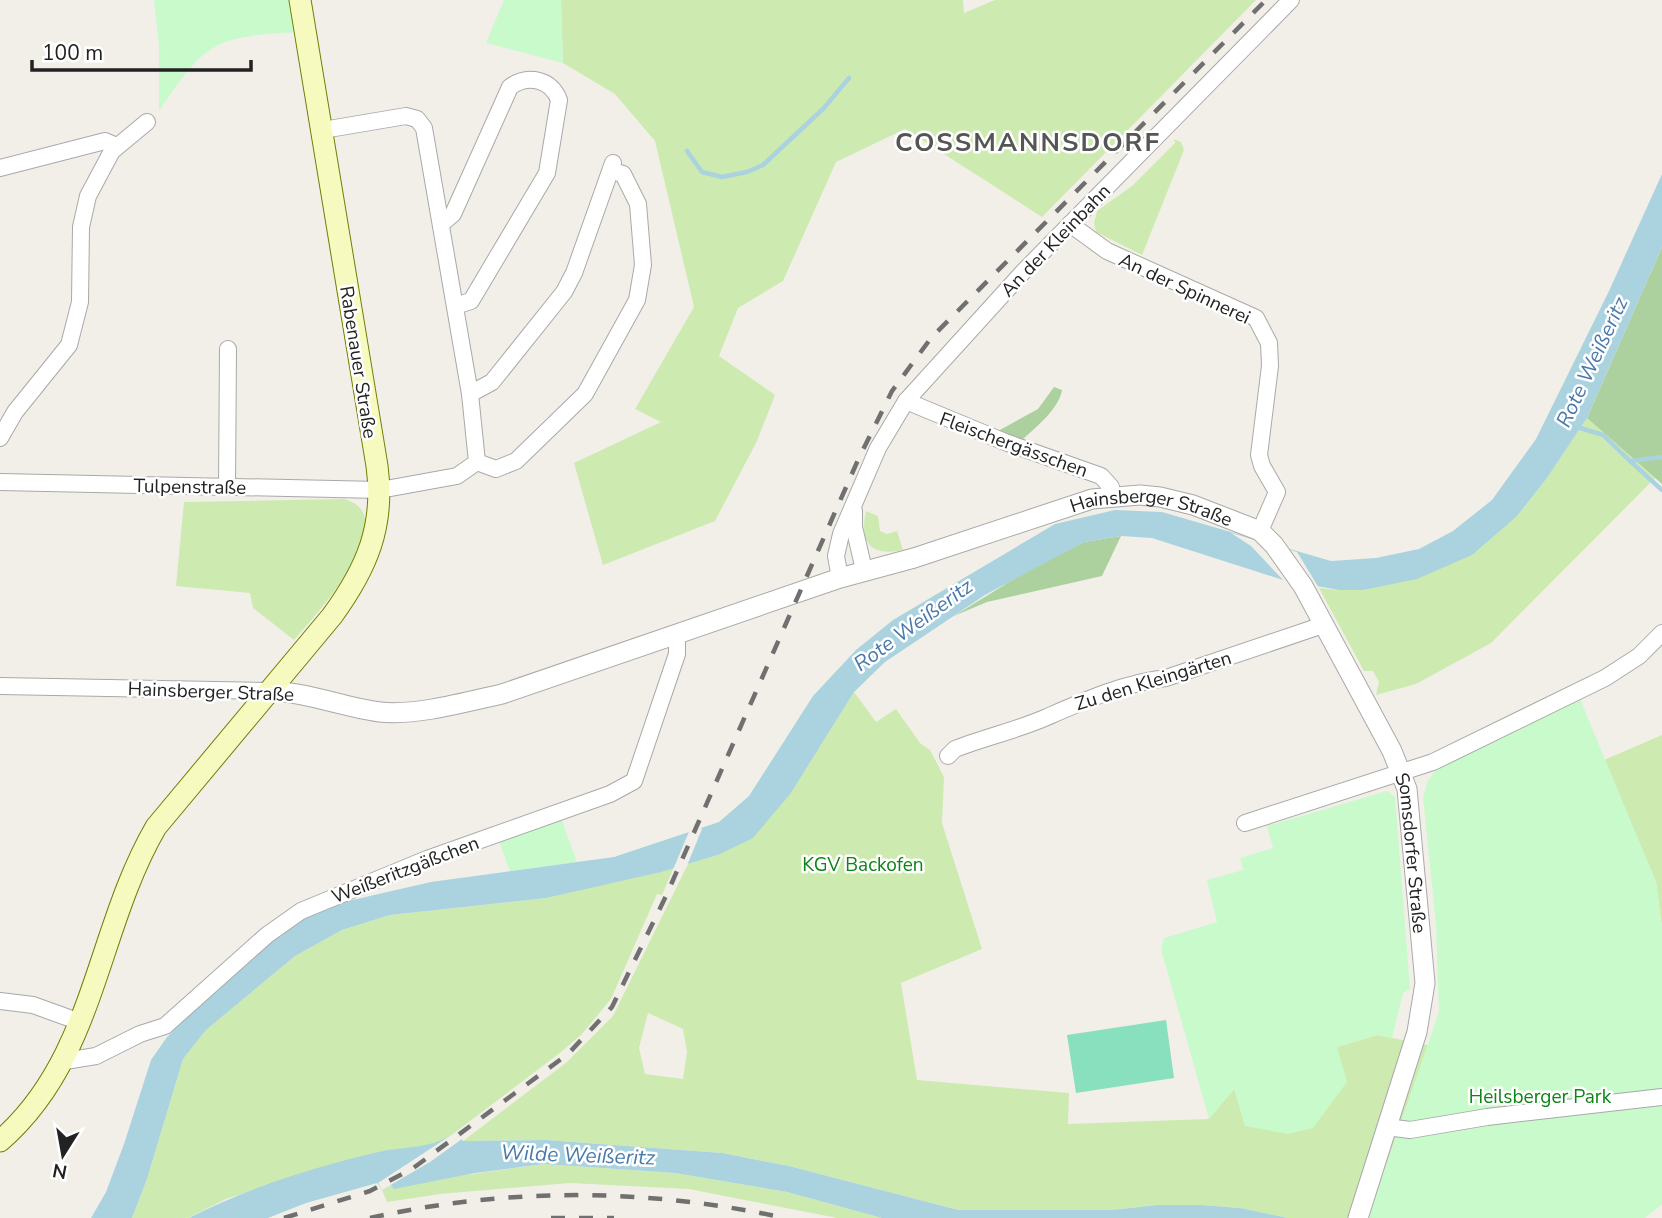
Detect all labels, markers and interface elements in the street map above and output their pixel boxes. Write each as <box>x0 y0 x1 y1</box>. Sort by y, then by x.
scale bar <box>32 28 250 72</box>
text: 100 m <box>42 39 103 67</box>
district label: COSSMANNSDORF <box>895 125 1161 160</box>
street label: An der Kleinbahn <box>995 178 1116 303</box>
street label: An der Spinnerei <box>1115 247 1255 331</box>
street label: Rabenauer Straße <box>333 284 383 440</box>
water label: Rote Weißeritz <box>1550 292 1635 432</box>
street label: Fleischergässchen <box>936 406 1091 484</box>
street label: Tulpenstraße <box>133 473 246 501</box>
street label: Hainsberger Straße <box>1067 483 1236 533</box>
water label: Rote Weißeritz <box>848 572 978 678</box>
street label: Zu den Kleingärten <box>1072 645 1235 717</box>
street label: Hainsberger Straße <box>127 676 295 708</box>
street label: Somsdorfer Straße <box>1388 769 1432 934</box>
street label: Weißeritzgäßchen <box>328 830 483 910</box>
park label: KGV Backofen <box>802 852 924 878</box>
park label: Heilsberger Park <box>1469 1084 1612 1110</box>
north arrow <box>28 1120 98 1190</box>
water label: Wilde Weißeritz <box>500 1138 656 1172</box>
text: N <box>50 1157 69 1185</box>

